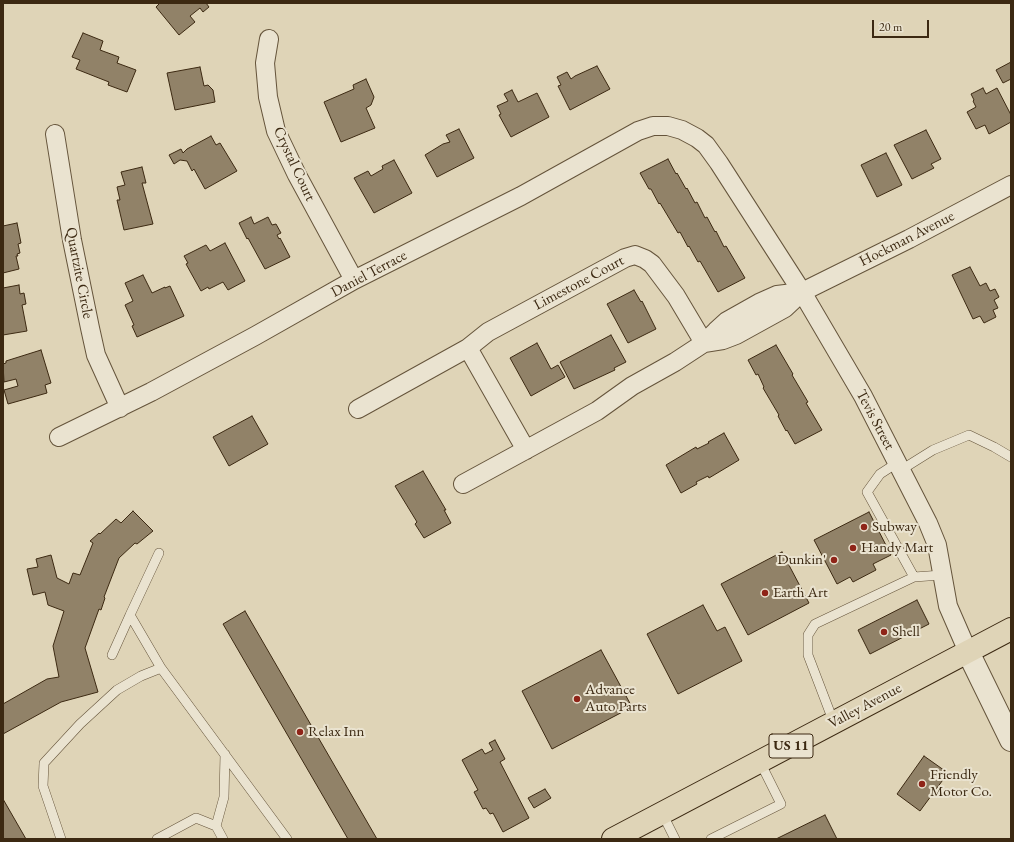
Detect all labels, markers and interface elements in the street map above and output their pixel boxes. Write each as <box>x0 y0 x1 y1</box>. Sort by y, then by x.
scale bar <box>874 12 931 38</box>
text: 20 m <box>879 19 902 35</box>
street label: Crystal Court <box>269 124 319 204</box>
street label: Hockman Avenue <box>856 207 958 271</box>
street label: Quartzite Circle <box>61 226 97 320</box>
street label: Daniel Terrace <box>328 246 410 302</box>
street label: Limestone Court <box>531 252 627 314</box>
street label: Tevis Street <box>852 387 898 453</box>
place label: Subway <box>872 518 917 536</box>
marker: Subway <box>859 522 869 532</box>
place label: Handy Mart <box>861 539 933 557</box>
marker: Handy Mart <box>848 543 858 553</box>
place label: Dunkin' <box>777 551 826 569</box>
marker: Dunkin' <box>829 555 839 565</box>
place label: Earth Art <box>773 584 828 602</box>
marker: Earth Art <box>760 588 770 598</box>
place label: Shell <box>892 623 920 641</box>
marker: Shell <box>879 627 889 637</box>
street label: Valley Avenue <box>825 679 905 733</box>
place label: Advance Auto Parts <box>585 681 646 716</box>
marker: Advance Auto Parts <box>572 694 582 704</box>
place label: Relax Inn <box>308 723 365 741</box>
marker: Relax Inn <box>295 727 305 737</box>
road number: US 11 <box>769 734 813 758</box>
place label: Friendly Motor Co. <box>930 766 992 801</box>
marker: Friendly Motor Co. <box>917 779 927 789</box>

